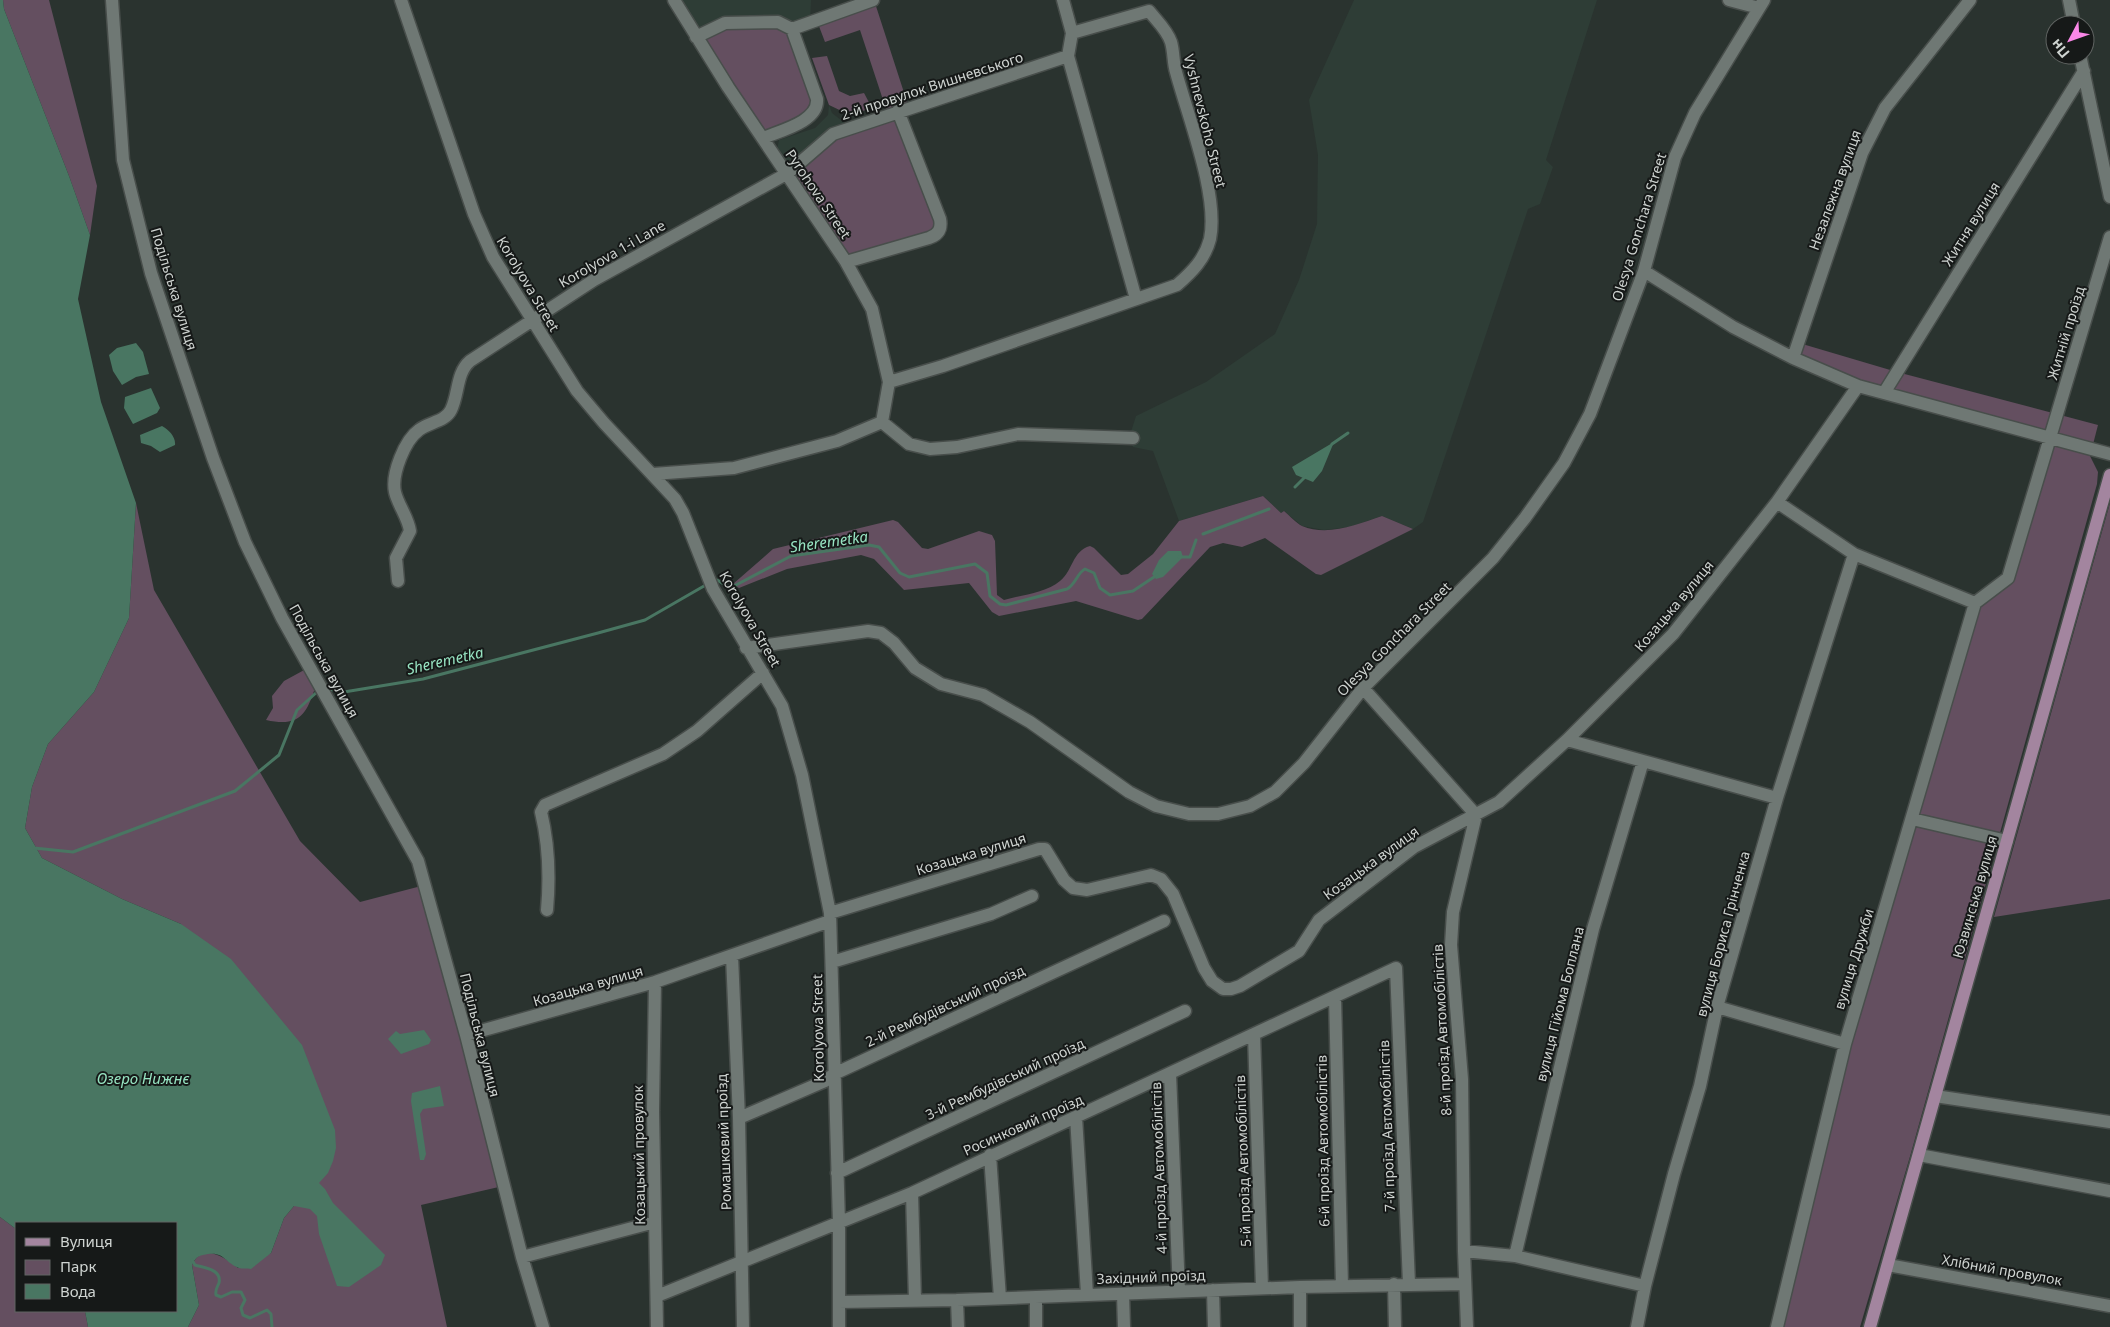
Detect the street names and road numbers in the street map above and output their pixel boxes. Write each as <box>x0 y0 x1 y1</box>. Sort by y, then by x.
street label: 2-й провулок Вишневського <box>838 47 1026 124</box>
street label: Vyshnevskoho Street <box>1180 52 1231 190</box>
street label: Незалежна вулиця <box>1804 127 1865 253</box>
street label: Pyrohova Street <box>781 145 855 242</box>
street label: Olesya Gonchara Street <box>1607 150 1670 303</box>
street label: Житня вулиця <box>1937 178 2004 269</box>
street label: Korolyova 1-i Lane <box>555 215 669 292</box>
street label: Подільська вулиця <box>147 225 202 352</box>
street label: Korolyova Street <box>493 233 564 335</box>
street label: Житній проїзд <box>2042 283 2089 382</box>
street label: Козацька вулиця <box>1630 556 1718 655</box>
street label: Korolyova Street <box>715 567 786 670</box>
street label: Olesya Gonchara Street <box>1332 577 1455 700</box>
street label: Подільська вулиця <box>285 601 364 721</box>
street label: Козацька вулиця <box>1319 821 1422 904</box>
street label: Козацька вулиця <box>914 828 1028 879</box>
street label: Юзвинська вулиця <box>1948 833 2001 960</box>
street label: вулиця Бориса Грінченка <box>1691 849 1754 1019</box>
street label: вулиця Дружби <box>1829 906 1878 1012</box>
street label: вулиця Гійома Боплана <box>1531 924 1588 1083</box>
street label: 8-й проїзд Автомобілістів <box>1428 944 1455 1116</box>
street label: 2-й Рембудівський проїзд <box>862 960 1028 1051</box>
street label: Козацька вулиця <box>530 961 645 1010</box>
street label: Подільська вулиця <box>456 971 505 1099</box>
street label: Korolyova Street <box>807 974 828 1082</box>
street label: 3-й Рембудівський проїзд <box>922 1033 1088 1124</box>
street label: 7-й проїзд Автомобілістів <box>1374 1040 1399 1212</box>
street label: 6-й проїзд Автомобілістів <box>1311 1055 1333 1227</box>
street label: Ромашковий проїзд <box>712 1073 735 1210</box>
street label: 5-й проїзд Автомобілістів <box>1230 1075 1255 1247</box>
street label: 4-й проїзд Автомобілістів <box>1146 1082 1171 1254</box>
street label: Козацький провулок <box>628 1085 649 1225</box>
street label: Росинковий проїзд <box>960 1089 1086 1160</box>
street label: Хлібний провулок <box>1941 1250 2064 1290</box>
street label: Західний проїзд <box>1096 1265 1206 1288</box>

